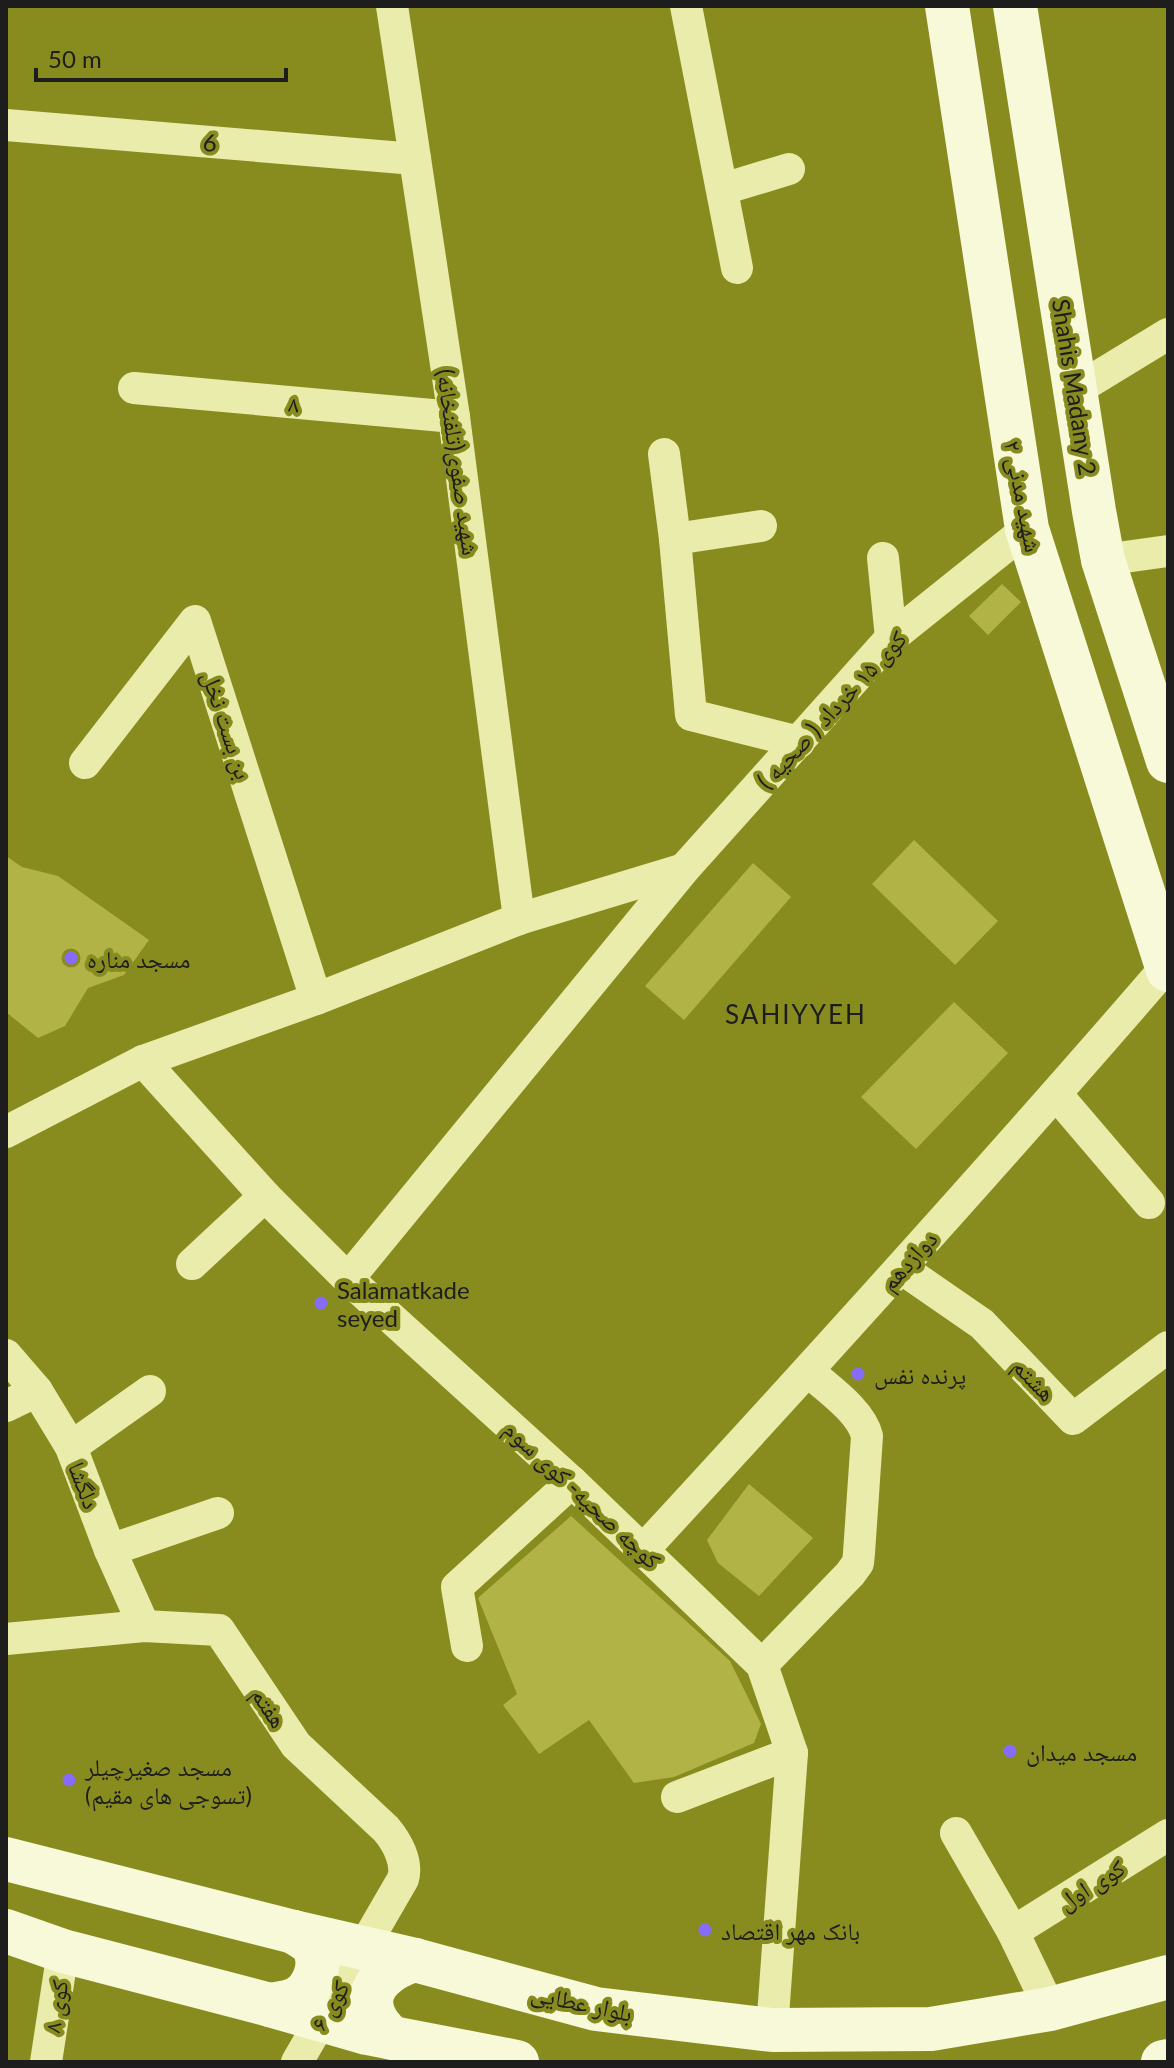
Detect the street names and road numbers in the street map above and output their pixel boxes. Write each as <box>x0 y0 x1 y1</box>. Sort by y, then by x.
street label: 6 <box>202 127 218 157</box>
street label: Shahis Madany 2 <box>1047 297 1103 477</box>
street label: شهید صفوی(تلفنخانه) <box>431 367 486 557</box>
street label: ۸ <box>287 388 301 418</box>
street label: شهید مدنی ۲ <box>998 438 1049 555</box>
street label: کوی ۱۵ خرداد ( صحیه ) <box>750 624 913 795</box>
street label: بن بست نخل <box>196 667 259 783</box>
street label: دوازدهم <box>873 1224 945 1298</box>
street label: هشتم <box>1005 1351 1063 1409</box>
street label: کوچه صحیه- کوی سوم <box>497 1414 667 1576</box>
street label: دلگشا <box>63 1457 107 1513</box>
street label: هفتم <box>244 1681 294 1735</box>
street label: کوی اول <box>1052 1852 1130 1917</box>
street label: کوی ۶ <box>303 1975 356 2036</box>
street label: بلوار عطایی <box>528 1977 635 2028</box>
street label: کوی ۸ <box>37 1978 74 2035</box>

